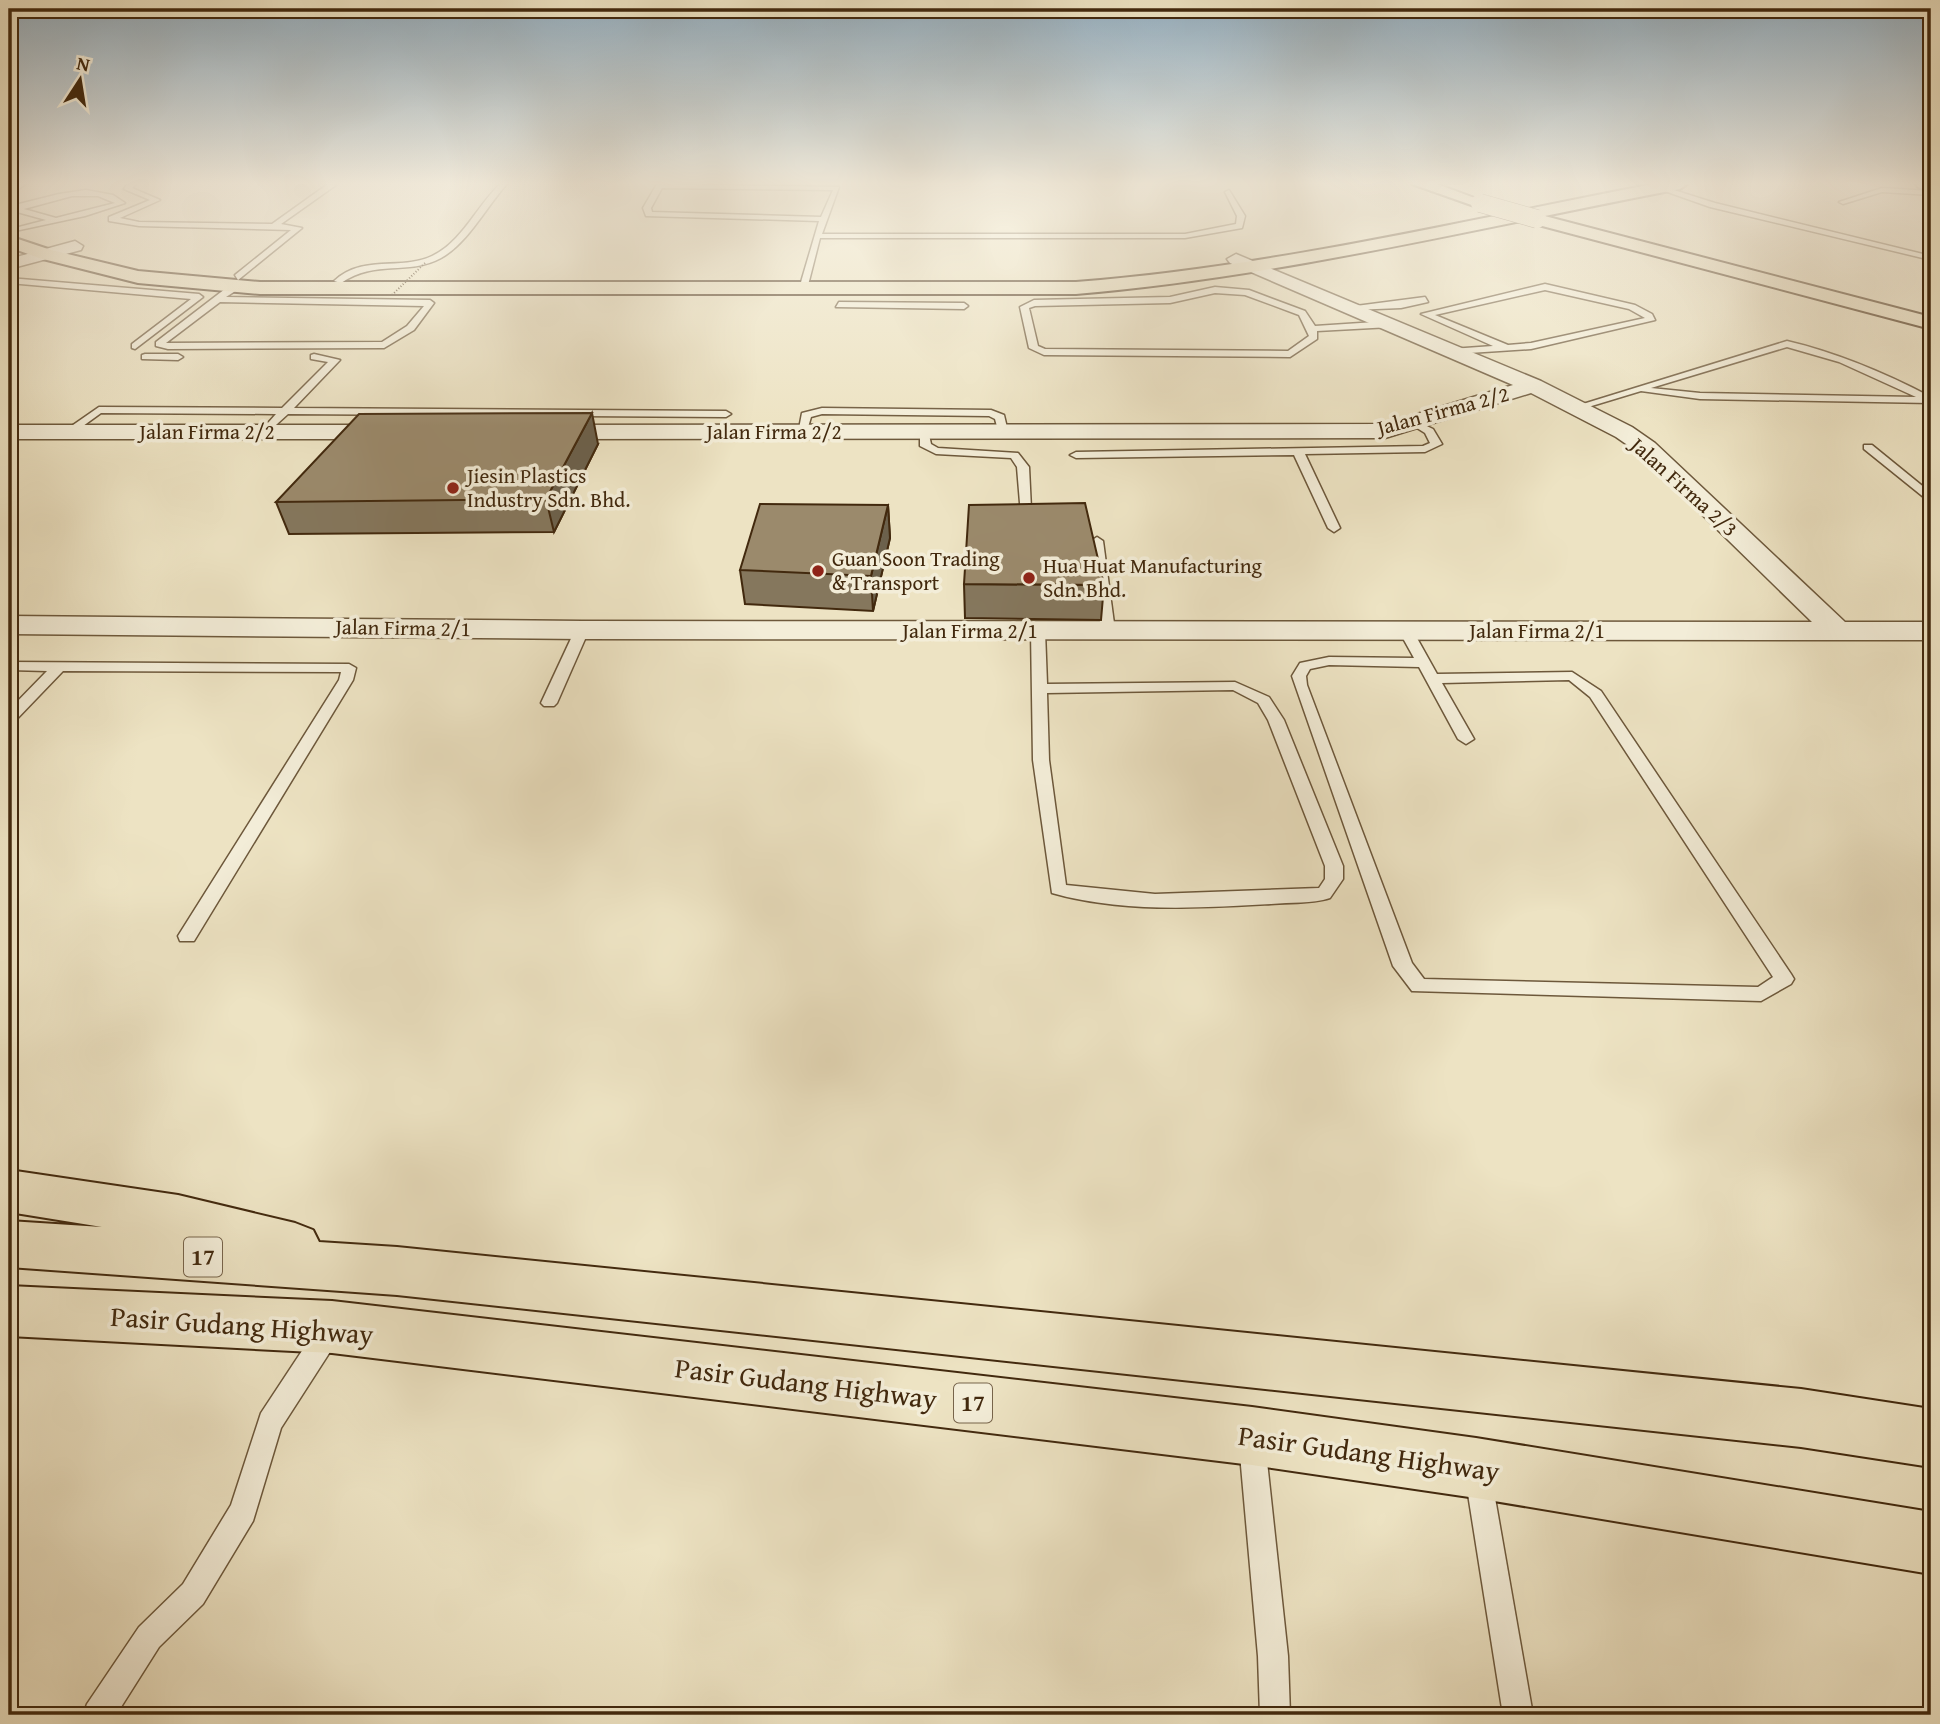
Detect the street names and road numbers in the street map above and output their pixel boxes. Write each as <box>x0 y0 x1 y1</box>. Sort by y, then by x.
street label: Jalan Firma 2/2 <box>1371 378 1512 444</box>
street label: Jalan Firma 2/2 <box>136 416 275 447</box>
street label: Jalan Firma 2/2 <box>703 416 842 447</box>
street label: Jalan Firma 2/3 <box>1621 428 1745 543</box>
street label: Jalan Firma 2/1 <box>332 611 471 644</box>
street label: Jalan Firma 2/1 <box>899 615 1038 646</box>
street label: Jalan Firma 2/1 <box>1466 615 1605 646</box>
road number: 17 <box>184 1238 222 1276</box>
street label: Pasir Gudang Highway <box>109 1295 375 1354</box>
street label: Pasir Gudang Highway <box>673 1346 939 1419</box>
road number: 17 <box>954 1384 992 1422</box>
street label: Pasir Gudang Highway <box>1236 1414 1502 1491</box>

